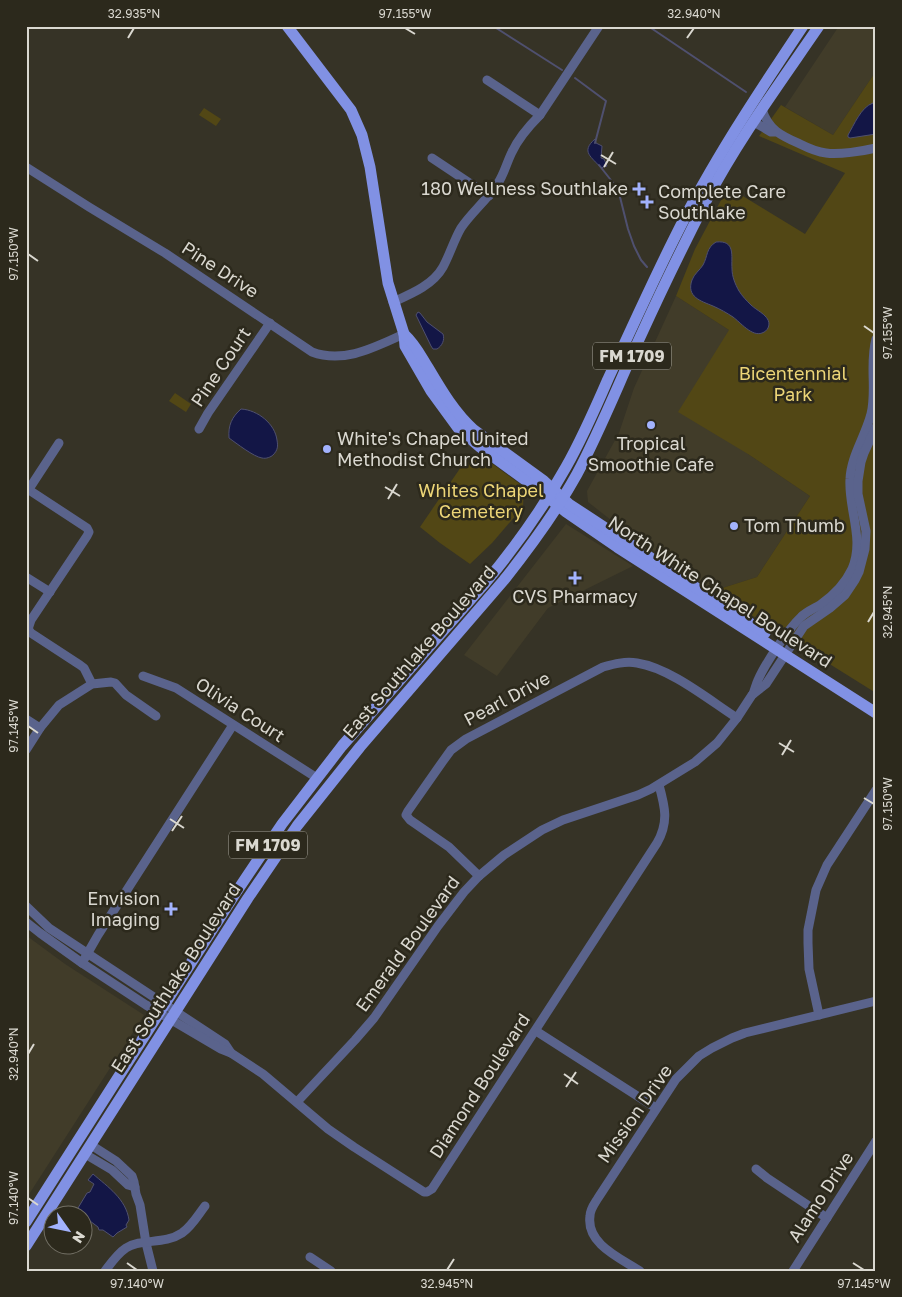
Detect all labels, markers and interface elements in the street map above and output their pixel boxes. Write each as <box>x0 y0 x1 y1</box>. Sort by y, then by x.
text: 32.935°N <box>108 6 160 21</box>
text: 97.155°W <box>378 6 432 21</box>
text: 32.940°N <box>667 6 721 21</box>
place label: 180 Wellness Southlake <box>421 177 628 199</box>
place label: Complete Care Southlake <box>658 180 786 223</box>
marker: 180 Wellness Southlake <box>632 182 646 196</box>
marker: Complete Care Southlake <box>640 195 654 209</box>
text: 97.150°W <box>6 227 21 281</box>
street label: Pine Drive <box>178 236 263 302</box>
text: 97.155°W <box>880 306 895 360</box>
street label: Pine Court <box>186 323 255 410</box>
road number: FM 1709 <box>593 342 671 370</box>
park label: Bicentennial Park <box>739 362 848 405</box>
marker: Tropical Smoothie Cafe <box>645 419 657 431</box>
place label: White's Chapel United Methodist Church <box>337 427 529 470</box>
place label: Tropical Smoothie Cafe <box>588 432 714 475</box>
marker: White's Chapel United Methodist Church <box>321 443 333 455</box>
park label: Whites Chapel Cemetery <box>418 479 544 522</box>
street label: North White Chapel Boulevard <box>605 511 836 672</box>
place label: Tom Thumb <box>744 514 845 536</box>
marker: Tom Thumb <box>728 520 740 532</box>
street label: East Southlake Boulevard <box>337 561 499 742</box>
marker: CVS Pharmacy <box>569 572 581 584</box>
place label: CVS Pharmacy <box>512 585 638 607</box>
text: 32.945°N <box>880 586 895 638</box>
street label: Pearl Drive <box>460 666 553 730</box>
street label: Olivia Court <box>192 672 289 746</box>
text: 97.145°W <box>6 699 21 753</box>
text: 97.150°W <box>880 777 895 831</box>
road number: FM 1709 <box>229 832 307 858</box>
street label: Emerald Boulevard <box>351 871 464 1016</box>
street label: East Southlake Boulevard <box>106 879 245 1076</box>
place label: Envision Imaging <box>87 887 160 930</box>
marker: Envision Imaging <box>164 902 178 916</box>
street label: Diamond Boulevard <box>424 1009 534 1162</box>
text: 32.940°N <box>6 1027 21 1081</box>
street label: Mission Drive <box>592 1060 676 1167</box>
street label: Alamo Drive <box>783 1147 858 1246</box>
text: 97.140°W <box>6 1171 21 1225</box>
north arrow <box>42 1204 92 1254</box>
text: N <box>69 1228 89 1246</box>
text: 97.140°W <box>110 1276 164 1291</box>
text: 32.945°N <box>421 1276 473 1291</box>
text: 97.145°W <box>837 1276 891 1291</box>

